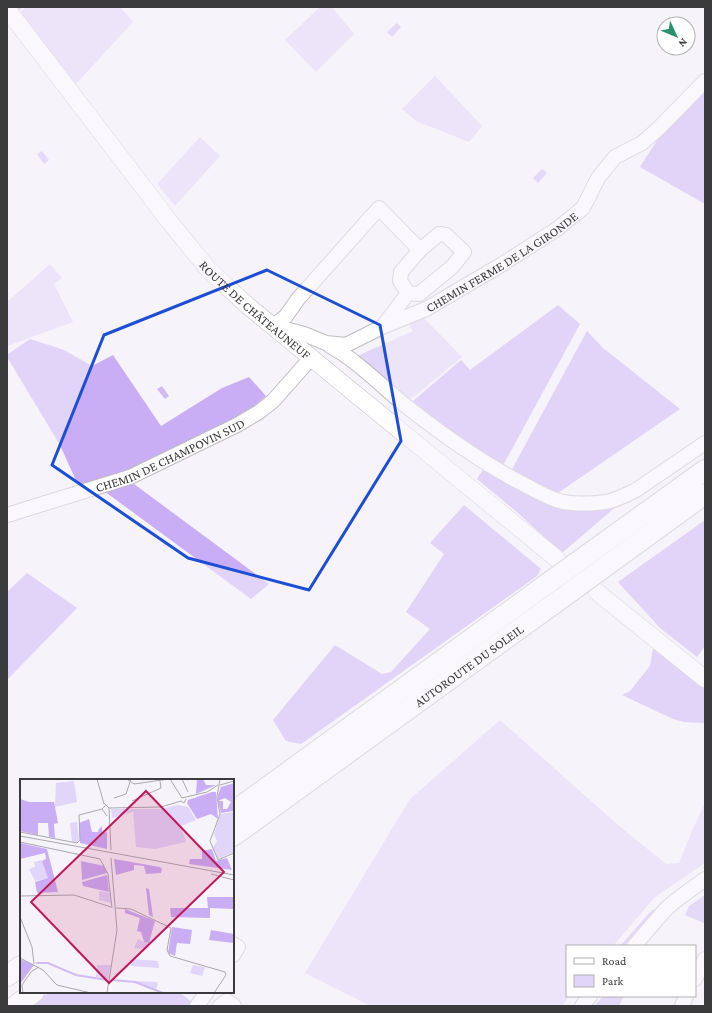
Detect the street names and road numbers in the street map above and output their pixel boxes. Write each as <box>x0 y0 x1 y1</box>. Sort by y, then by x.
street label: CHEMIN FERME DE LA GIRONDE <box>423 208 581 315</box>
street label: ROUTE DE CHÂTEAUNEUF <box>196 258 314 363</box>
street label: CHEMIN DE CHAMPOVIN SUD <box>94 415 247 495</box>
street label: AUTOROUTE DU SOLEIL <box>412 621 527 710</box>

